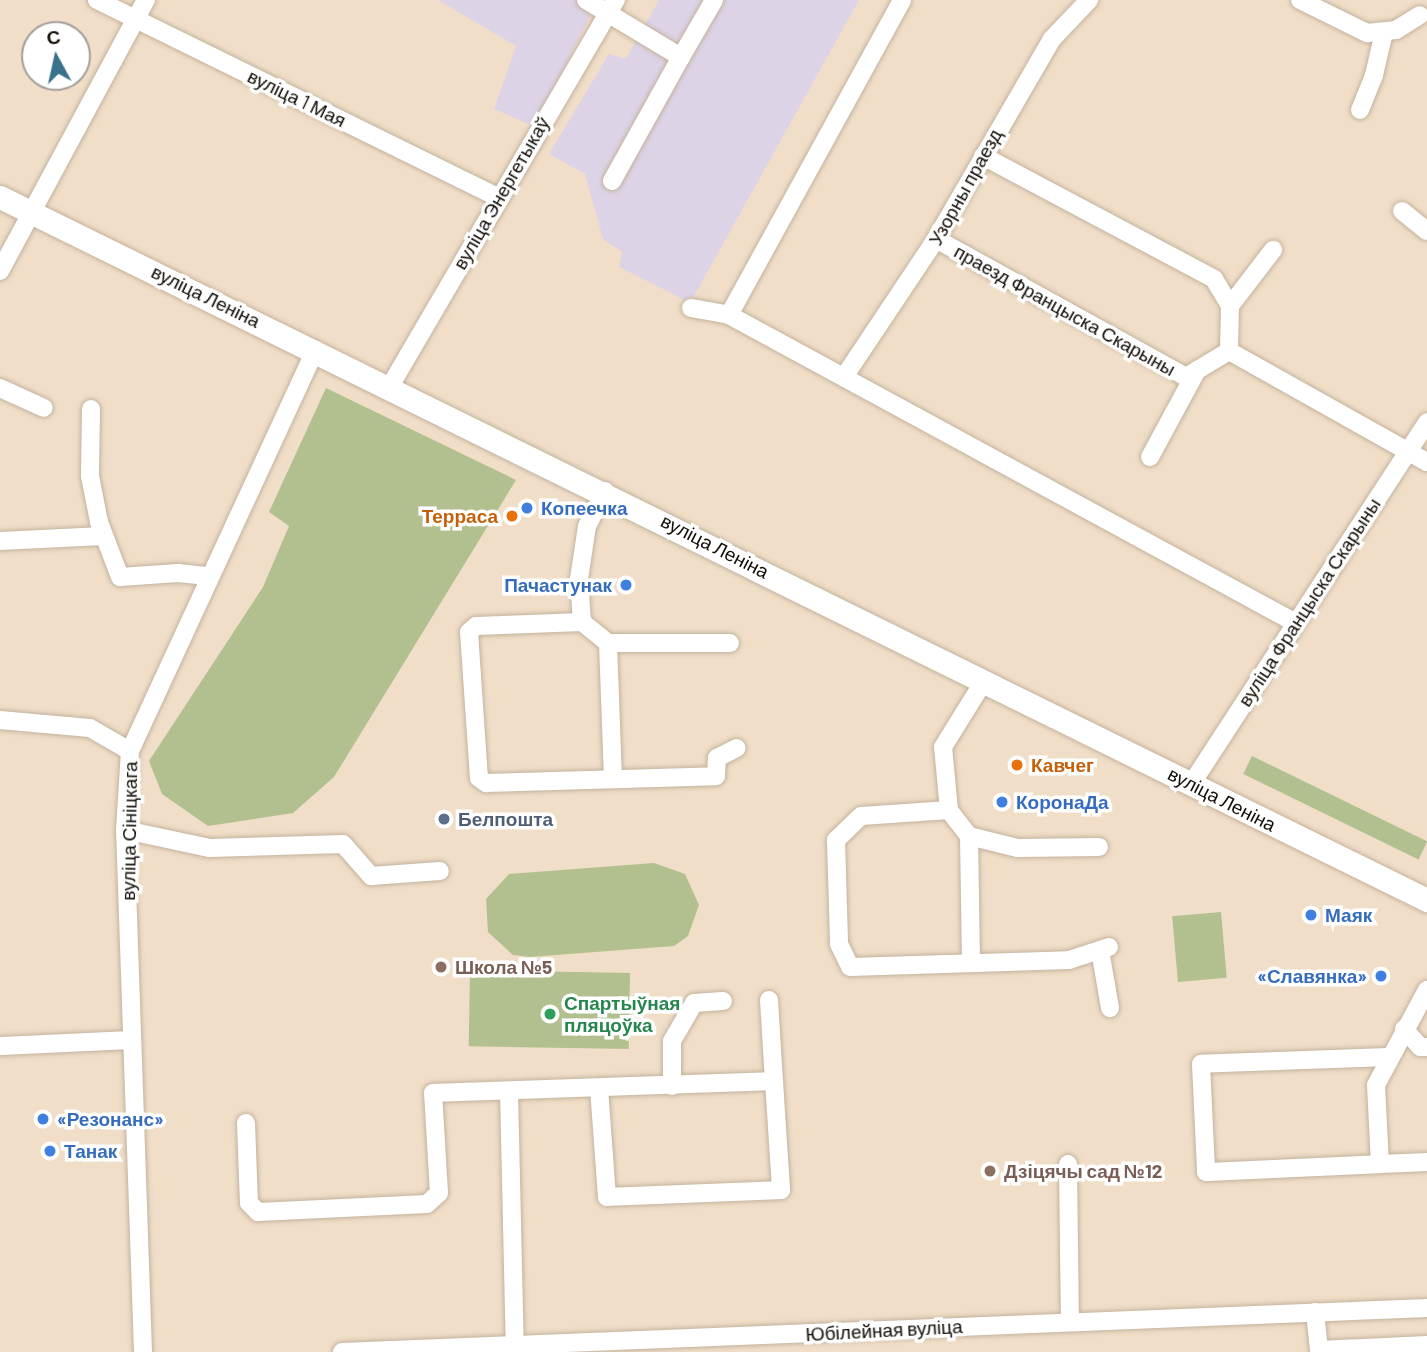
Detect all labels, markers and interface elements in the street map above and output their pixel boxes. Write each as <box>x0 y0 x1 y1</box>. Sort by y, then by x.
north arrow <box>21 21 91 91</box>
text: С <box>45 24 62 49</box>
street label: вуліца 1 Мая <box>244 64 350 132</box>
street label: вуліца Энергетыкаў <box>448 113 554 273</box>
street label: Узорны праезд <box>924 125 1006 249</box>
street label: праезд Францыска Скарыны <box>950 240 1180 380</box>
street label: вуліца Леніна <box>148 260 264 332</box>
street label: вуліца Францыска Скарыны <box>1233 494 1385 710</box>
place label: Копеечка <box>541 497 627 519</box>
marker: Копеечка <box>519 500 535 516</box>
place label: Терраса <box>422 505 498 527</box>
marker: Терраса <box>504 508 520 524</box>
street label: вуліца Леніна <box>657 509 773 583</box>
place label: Пачастунак <box>504 574 612 596</box>
marker: Пачастунак <box>618 577 634 593</box>
place label: Кавчег <box>1031 754 1094 776</box>
marker: Кавчег <box>1009 757 1025 773</box>
street label: вуліца Сініцкага <box>116 761 142 901</box>
street label: вуліца Леніна <box>1164 762 1280 836</box>
place label: КоронаДа <box>1016 791 1109 813</box>
marker: КоронаДа <box>994 794 1010 810</box>
place label: Белпошта <box>458 808 553 830</box>
marker: Белпошта <box>436 811 452 827</box>
place label: Маяк <box>1325 904 1372 926</box>
marker: Маяк <box>1303 907 1319 923</box>
place label: Школа №5 <box>455 956 552 978</box>
marker: Школа №5 <box>433 959 449 975</box>
place label: «Славянка» <box>1257 965 1367 987</box>
marker: «Славянка» <box>1373 968 1389 984</box>
place label: Спартыўная пляцоўка <box>564 992 680 1036</box>
marker: Спартыўная пляцоўка <box>542 1006 558 1022</box>
place label: «Резонанс» <box>57 1108 164 1130</box>
marker: «Резонанс» <box>35 1111 51 1127</box>
place label: Танак <box>64 1140 117 1162</box>
marker: Танак <box>42 1143 58 1159</box>
place label: Дзіцячы сад №12 <box>1004 1160 1162 1182</box>
marker: Дзіцячы сад №12 <box>982 1163 998 1179</box>
street label: Юбілейная вуліца <box>805 1315 963 1345</box>

